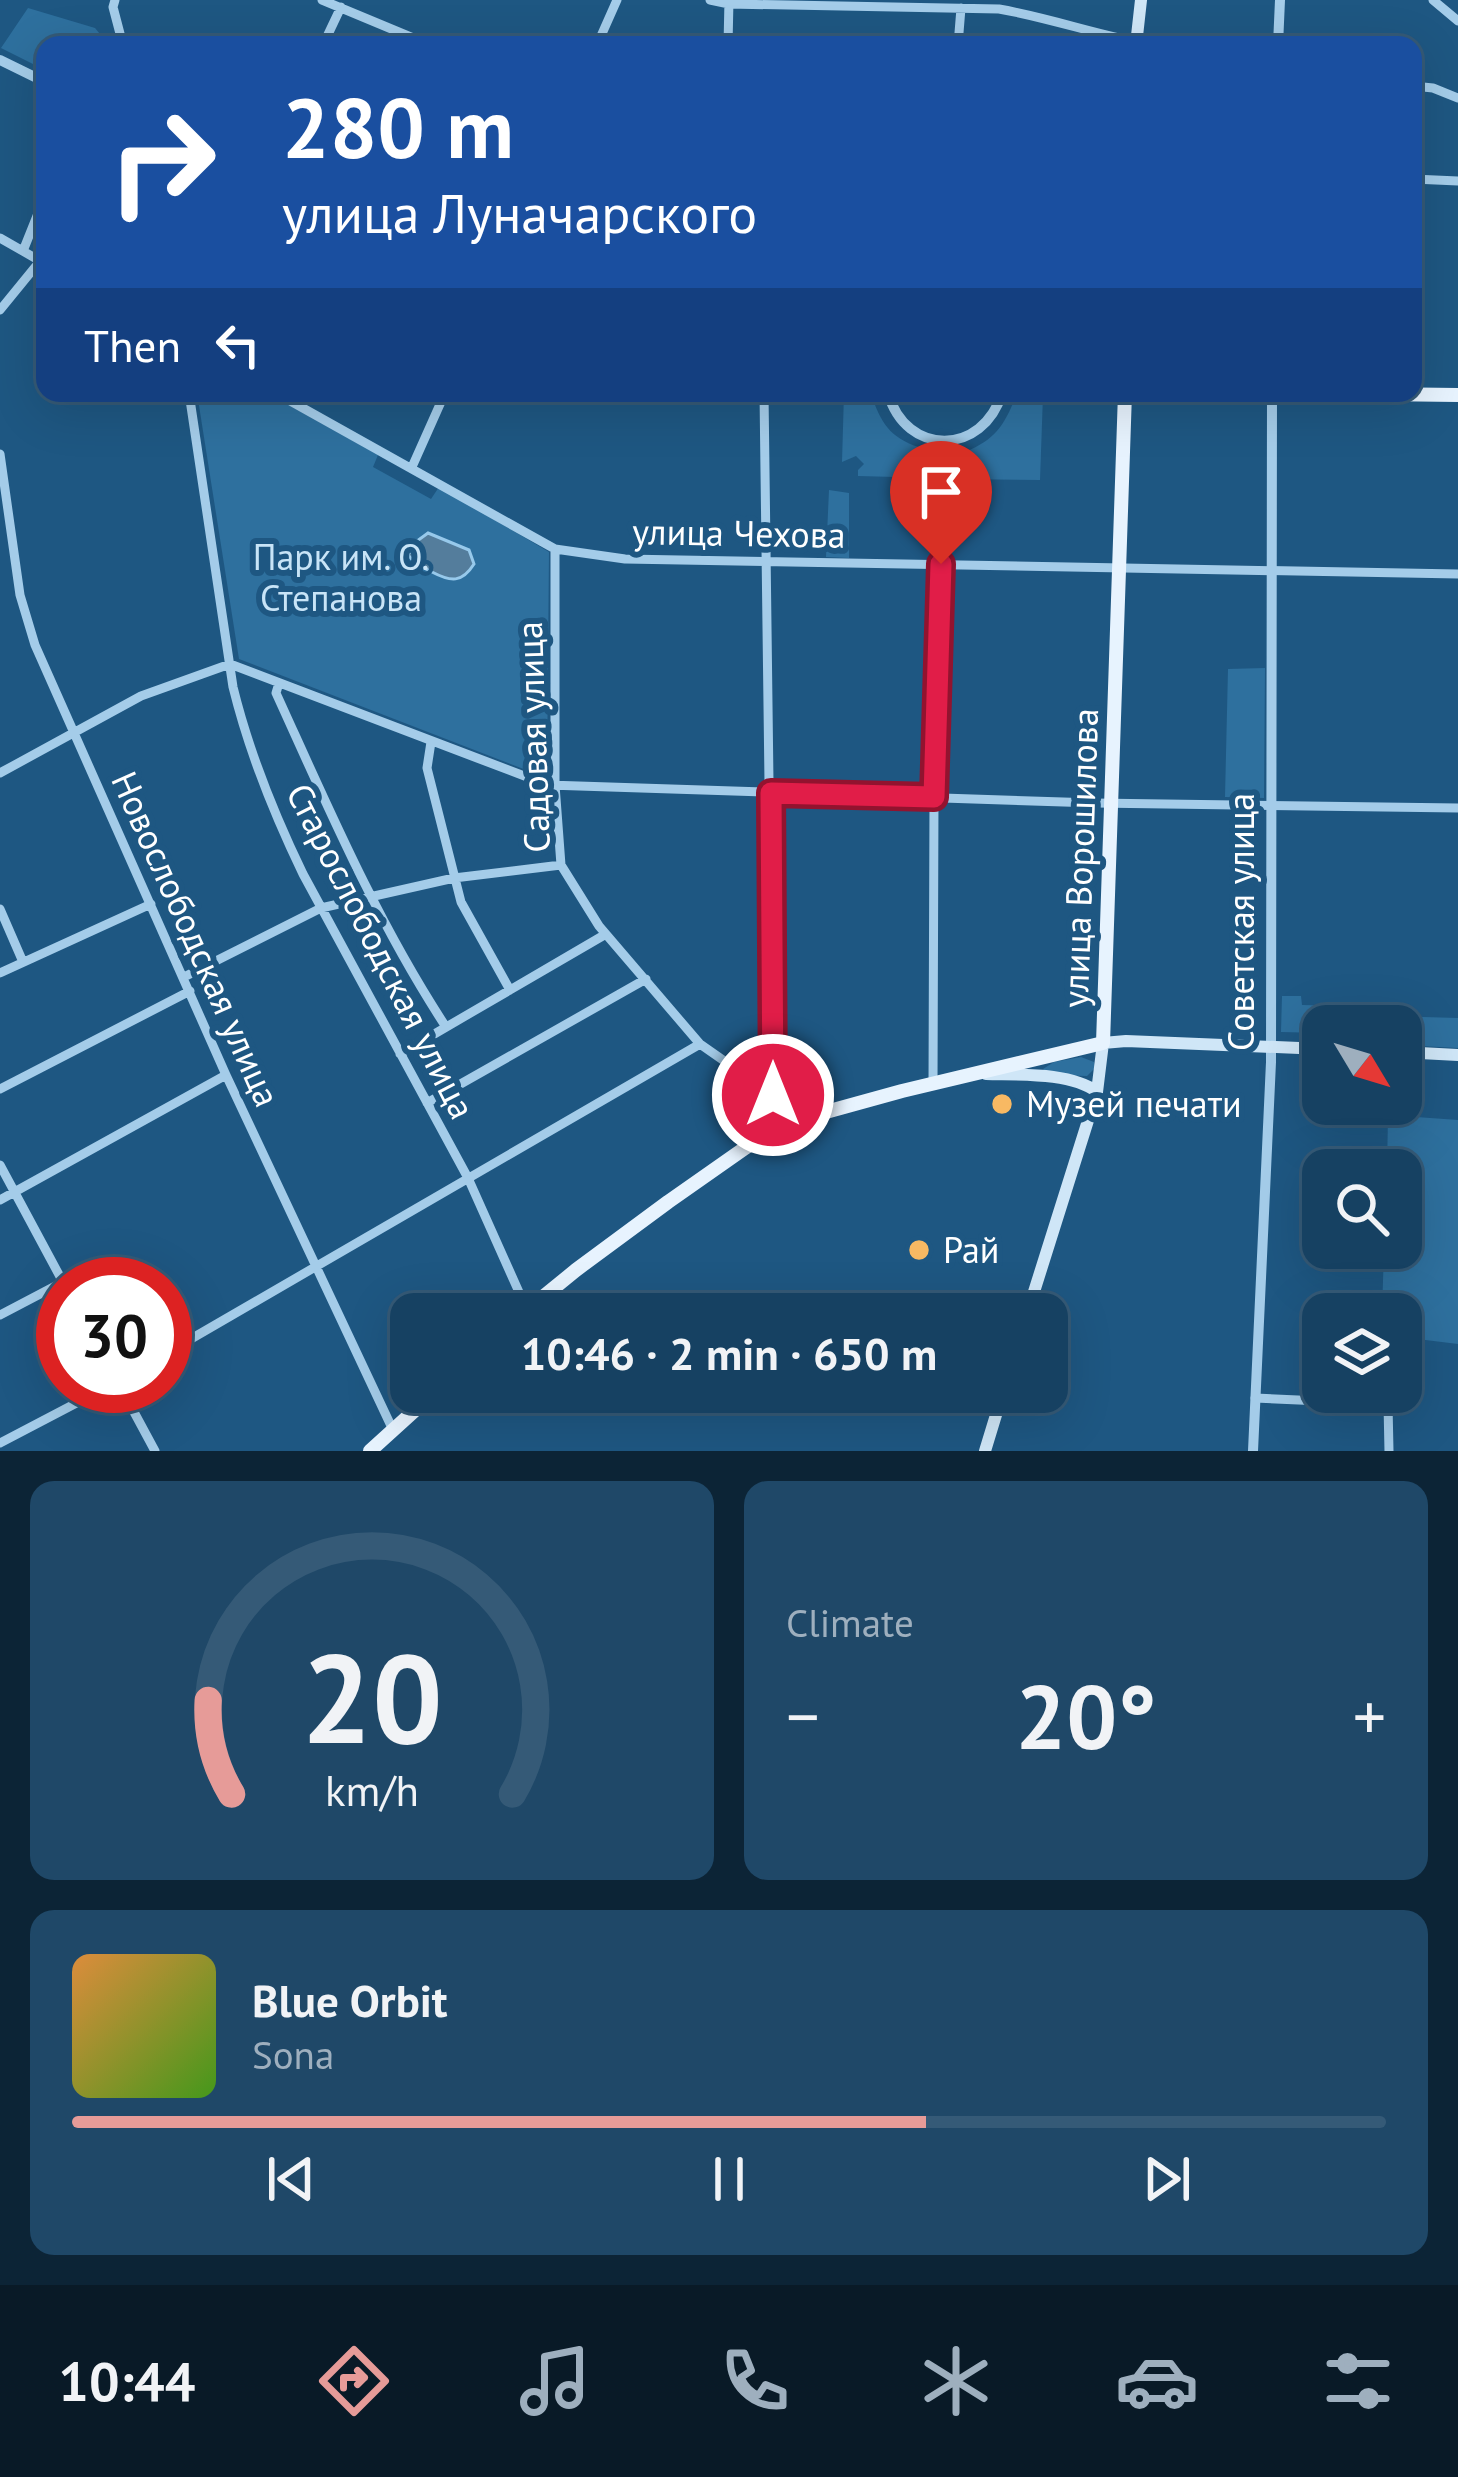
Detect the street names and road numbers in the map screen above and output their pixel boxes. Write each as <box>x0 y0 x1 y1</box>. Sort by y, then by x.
street label: улица Чехова <box>632 507 846 558</box>
street label: Садовая улица <box>505 621 560 853</box>
street label: улица Ворошилова <box>1051 707 1108 1009</box>
street label: Новослободская улица <box>101 764 292 1114</box>
street label: Старослободская улица <box>276 775 486 1126</box>
street label: Советская улица <box>1217 793 1264 1051</box>

